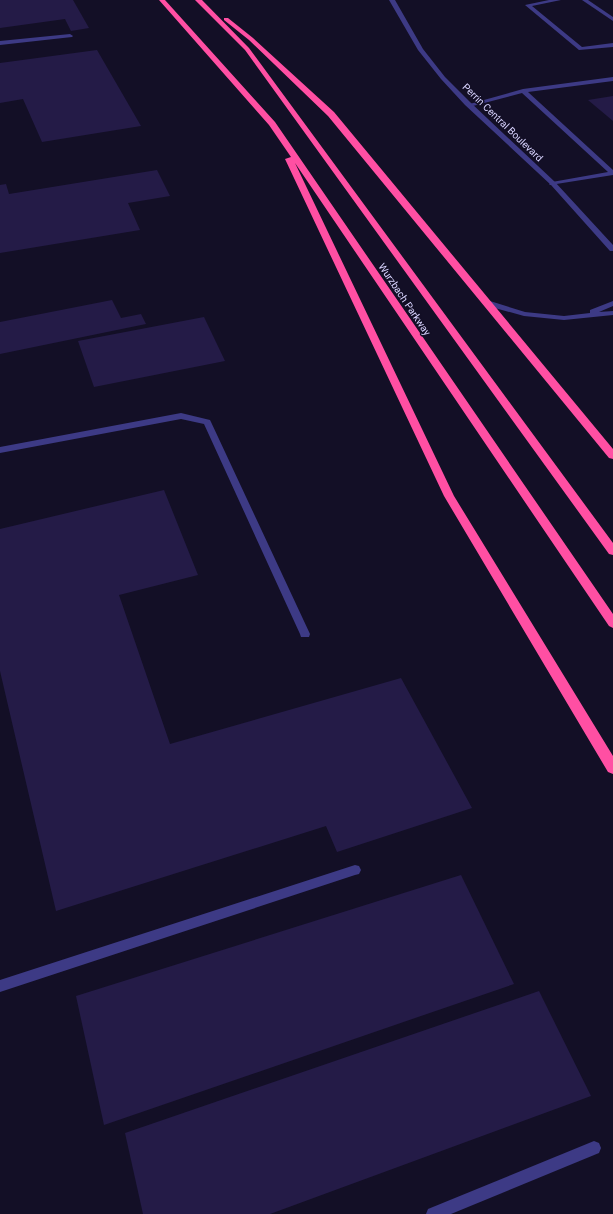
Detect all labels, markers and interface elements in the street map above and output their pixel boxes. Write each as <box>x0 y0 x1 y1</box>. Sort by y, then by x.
street label: Perrin Central Boulevard <box>460 81 545 164</box>
street label: Wurzbach Parkway <box>376 261 433 338</box>

